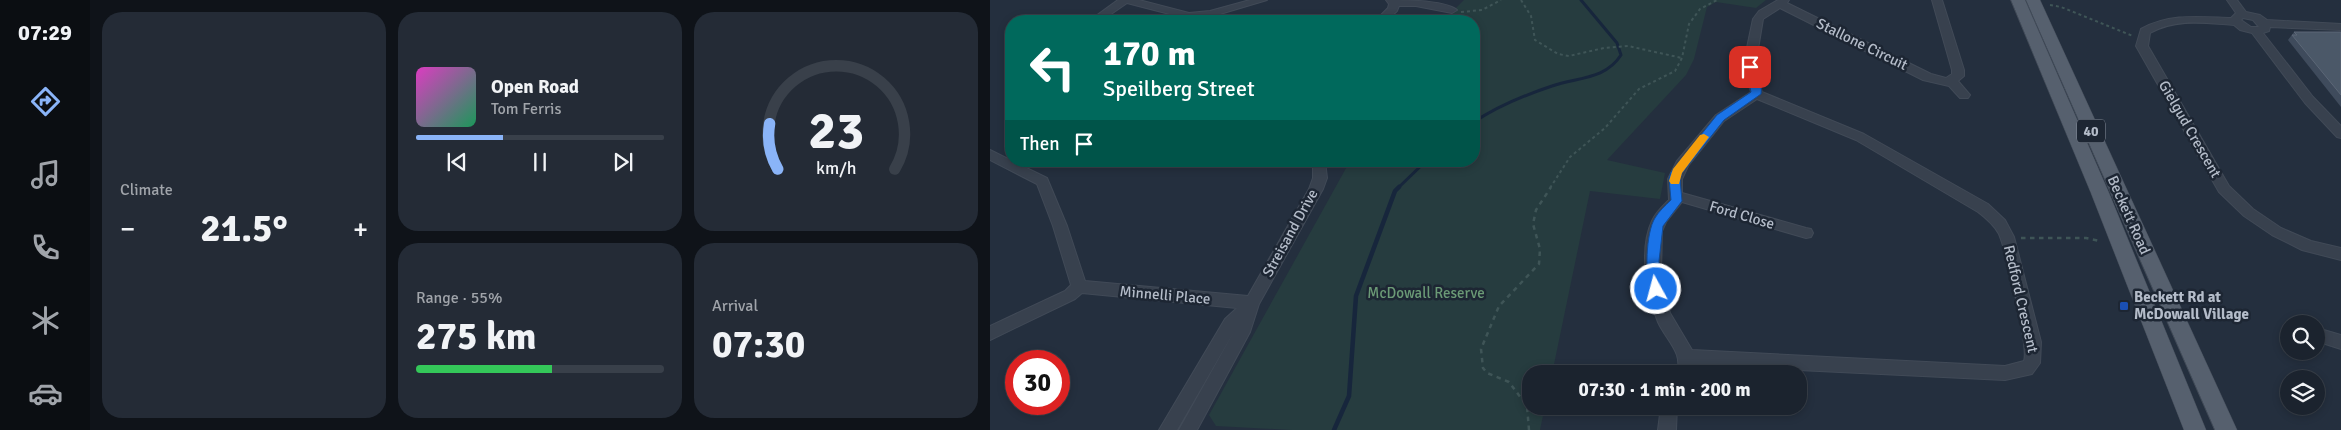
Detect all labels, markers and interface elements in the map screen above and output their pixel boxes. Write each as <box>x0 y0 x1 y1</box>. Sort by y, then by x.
street label: Stallone Circuit <box>1813 14 1911 74</box>
text: 07:29 <box>18 19 72 46</box>
text: 170 m <box>1103 32 1196 75</box>
icon: left <box>1020 35 1085 100</box>
pin <box>1729 46 1771 88</box>
icon: arrive <box>1736 53 1764 81</box>
text: Open Road <box>491 75 579 99</box>
text: Speilberg Street <box>1103 75 1255 102</box>
street label: Gielgud Crescent <box>2155 77 2225 181</box>
icon: directions <box>28 84 63 119</box>
text: Tom Ferris <box>491 99 561 119</box>
text: 23 <box>808 99 864 163</box>
road number: 40 <box>2077 120 2105 142</box>
icon: arrive <box>1070 130 1098 158</box>
text: Then <box>1020 132 1060 156</box>
icon: previous <box>443 148 471 176</box>
icon: pause <box>526 148 554 176</box>
icon: next <box>609 148 637 176</box>
icon: music <box>28 157 63 192</box>
text: km/h <box>816 157 856 179</box>
street label: Beckett Road <box>2104 173 2154 257</box>
text: Climate <box>120 180 173 200</box>
street label: Streisand Drive <box>1258 186 1322 280</box>
street label: Ford Close <box>1707 197 1777 233</box>
text: 21.5° <box>200 205 288 252</box>
text: − <box>120 212 135 246</box>
text: + <box>353 212 368 246</box>
icon: phone <box>28 230 63 265</box>
street label: Redford Crescent <box>2000 243 2042 355</box>
position arrow <box>1629 262 1681 314</box>
street label: Minnelli Place <box>1119 282 1211 308</box>
park label: McDowall Reserve <box>1367 284 1485 302</box>
text: Range · 55% <box>416 288 502 308</box>
place label: Beckett Rd at McDowall Village <box>2134 288 2249 323</box>
text: Arrival <box>712 296 758 316</box>
marker: Beckett Rd at McDowall Village <box>2118 300 2130 312</box>
icon: climate <box>28 303 63 338</box>
text: 275 km <box>416 313 537 360</box>
map controls <box>2280 315 2325 415</box>
button: search <box>2280 315 2325 360</box>
text: 07:30 <box>712 321 805 368</box>
speed limit sign: 30 <box>1005 350 1070 415</box>
button: layers <box>2280 370 2325 415</box>
icon: car <box>28 376 63 411</box>
text: 07:30 · 1 min · 200 m <box>1578 378 1751 402</box>

